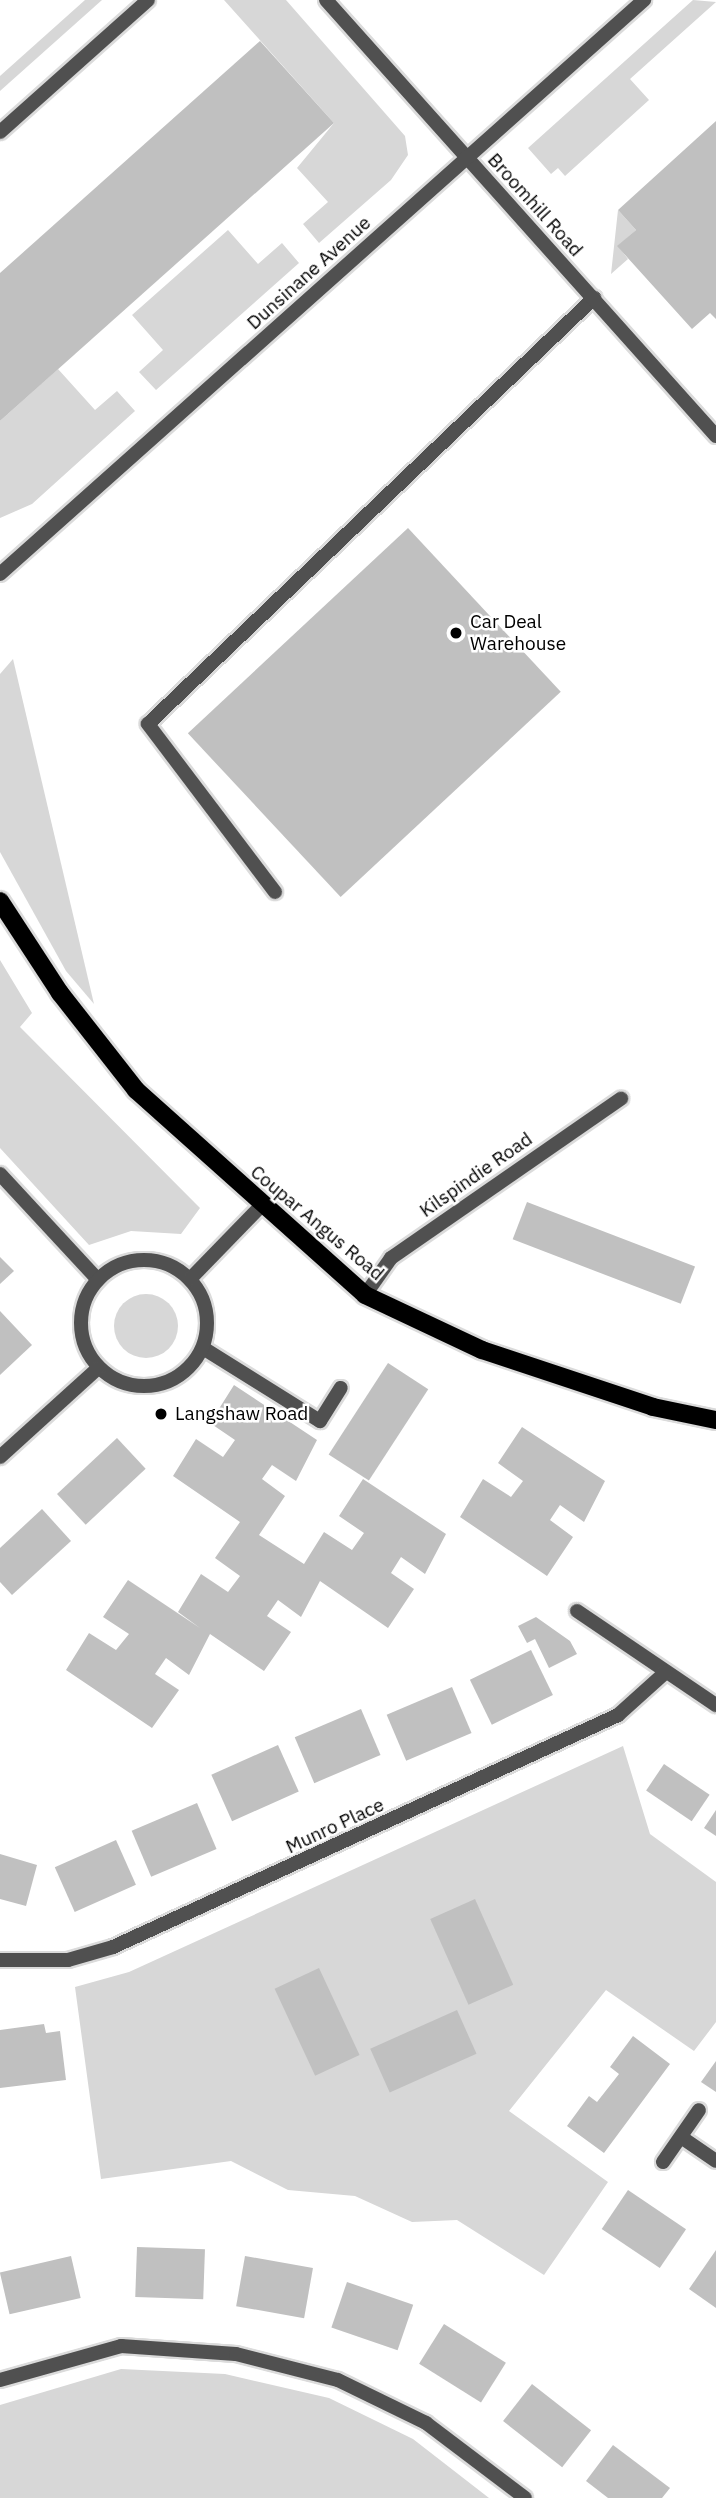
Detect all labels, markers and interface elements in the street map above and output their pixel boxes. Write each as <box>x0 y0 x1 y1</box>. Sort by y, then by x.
street label: Broomhill Road <box>483 149 587 261</box>
street label: Dunsinane Avenue <box>243 212 375 334</box>
place label: Car Deal Warehouse <box>470 611 566 655</box>
marker: Car Deal Warehouse <box>448 625 464 641</box>
street label: Kilspindie Road <box>415 1128 537 1222</box>
street label: Coupar Angus Road <box>246 1161 388 1285</box>
place label: Langshaw Road <box>175 1403 308 1425</box>
marker: Langshaw Road <box>153 1406 169 1422</box>
street label: Munro Place <box>282 1793 388 1859</box>

